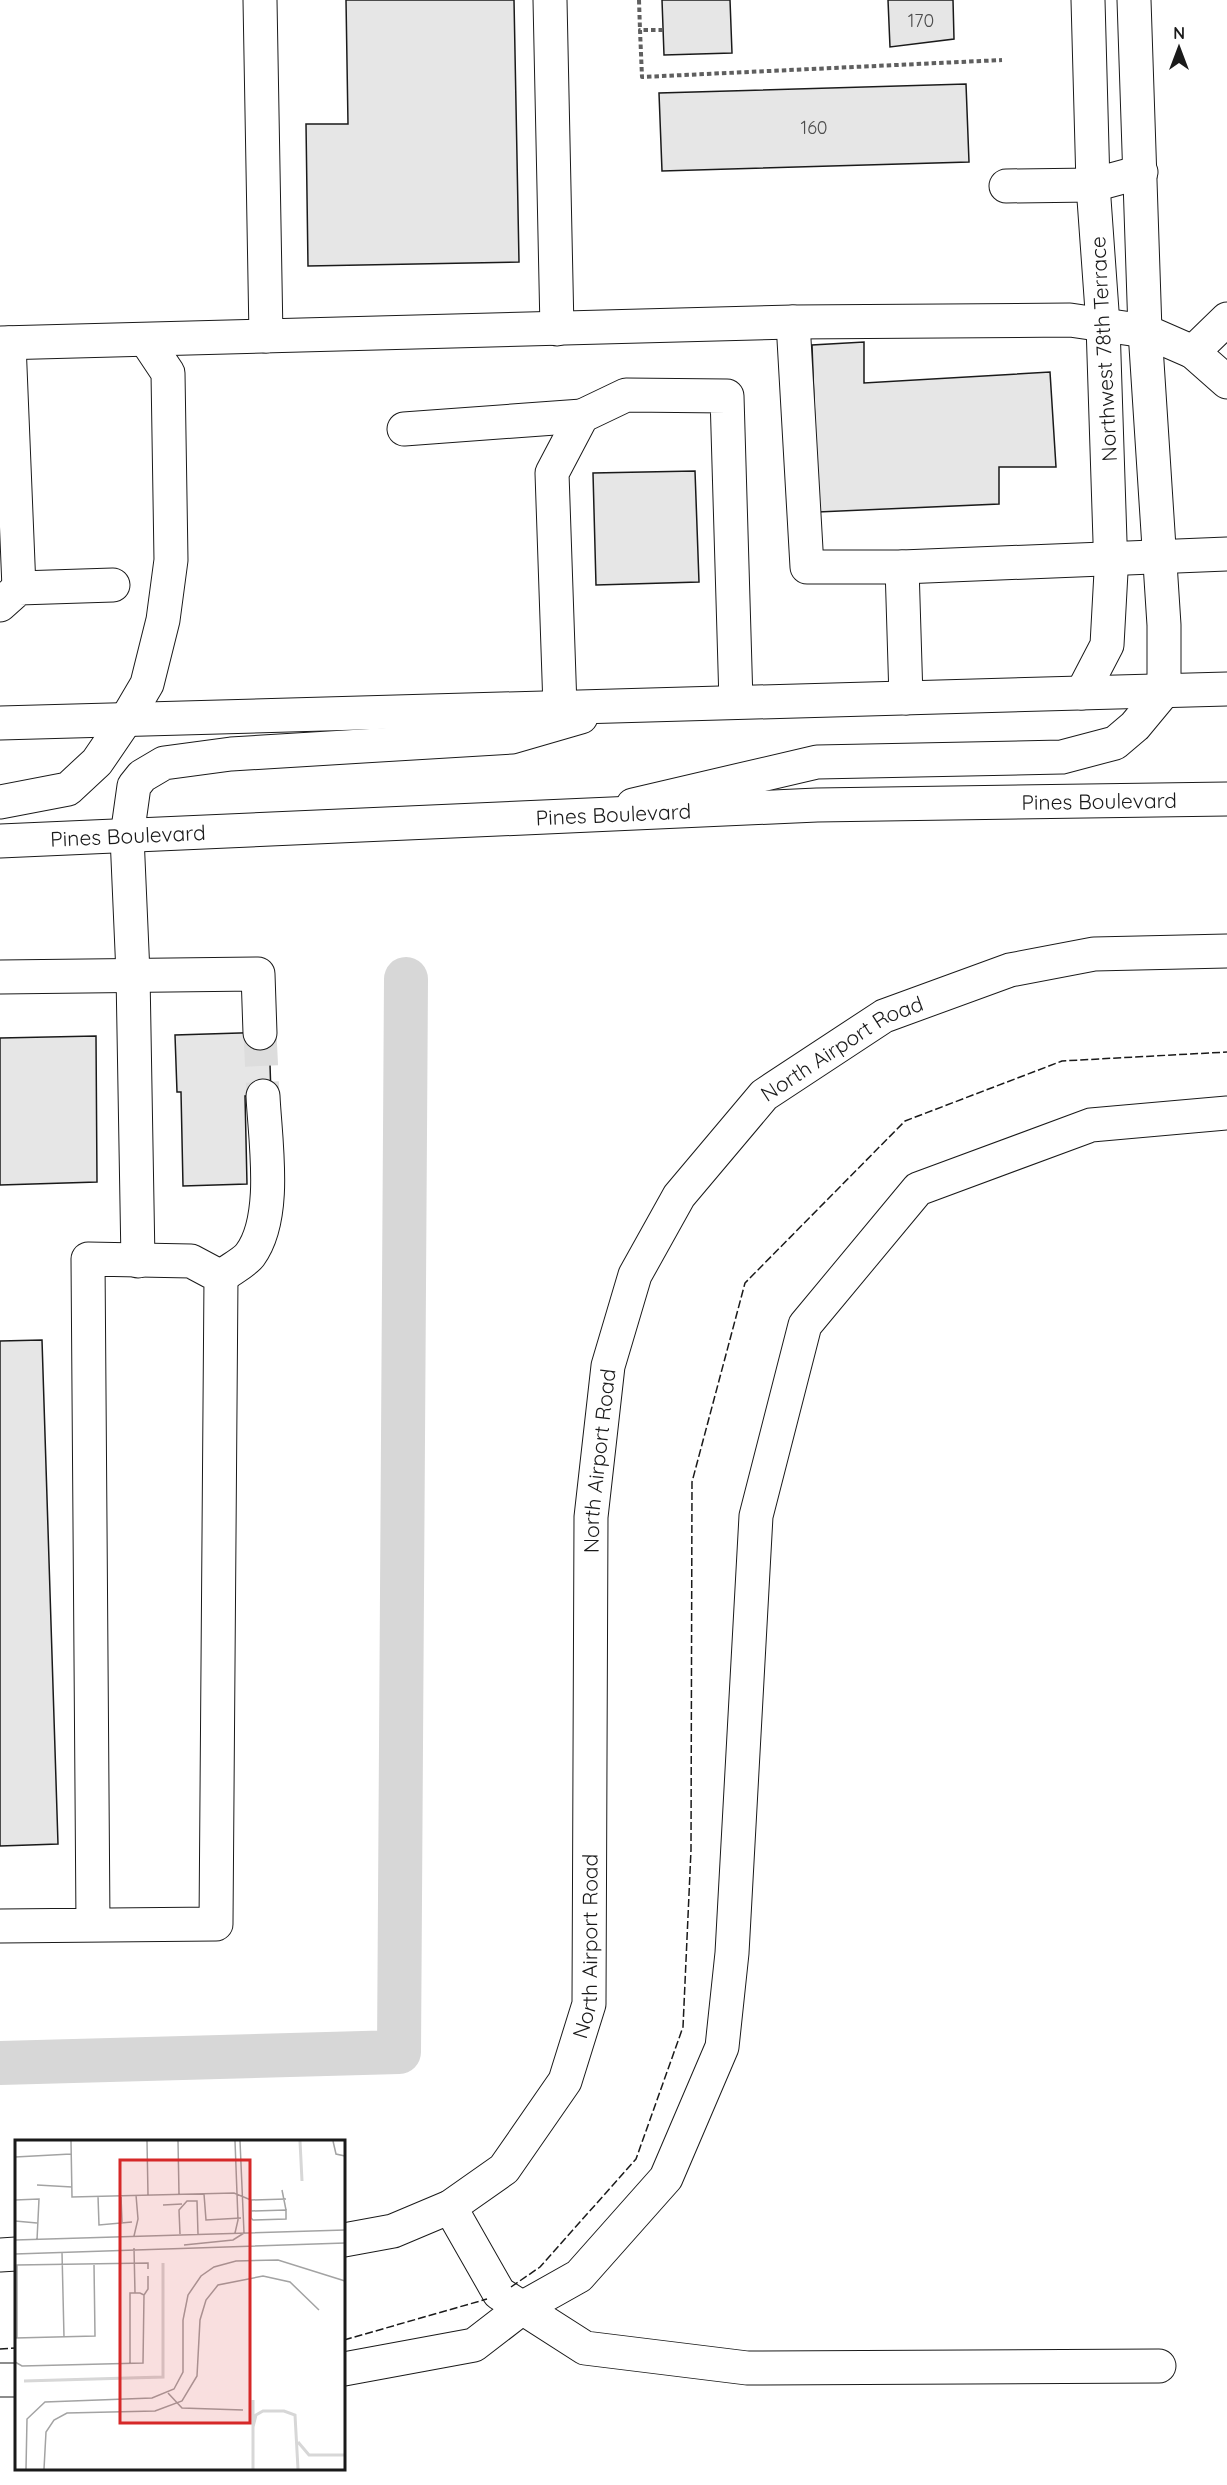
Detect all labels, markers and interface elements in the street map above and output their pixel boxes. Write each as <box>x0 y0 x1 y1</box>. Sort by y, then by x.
house number: 170 <box>908 9 934 32</box>
north arrow <box>1149 18 1209 78</box>
text: N <box>1173 23 1185 43</box>
house number: 160 <box>800 116 828 139</box>
street label: Northwest 78th Terrace <box>1084 236 1122 462</box>
street label: Pines Boulevard <box>1021 787 1177 815</box>
street label: Pines Boulevard <box>535 798 692 830</box>
street label: Pines Boulevard <box>50 819 206 852</box>
street label: North Airport Road <box>756 990 926 1107</box>
street label: North Airport Road <box>578 1367 621 1553</box>
street label: North Airport Road <box>566 1854 603 2041</box>
inset map <box>15 2140 345 2470</box>

